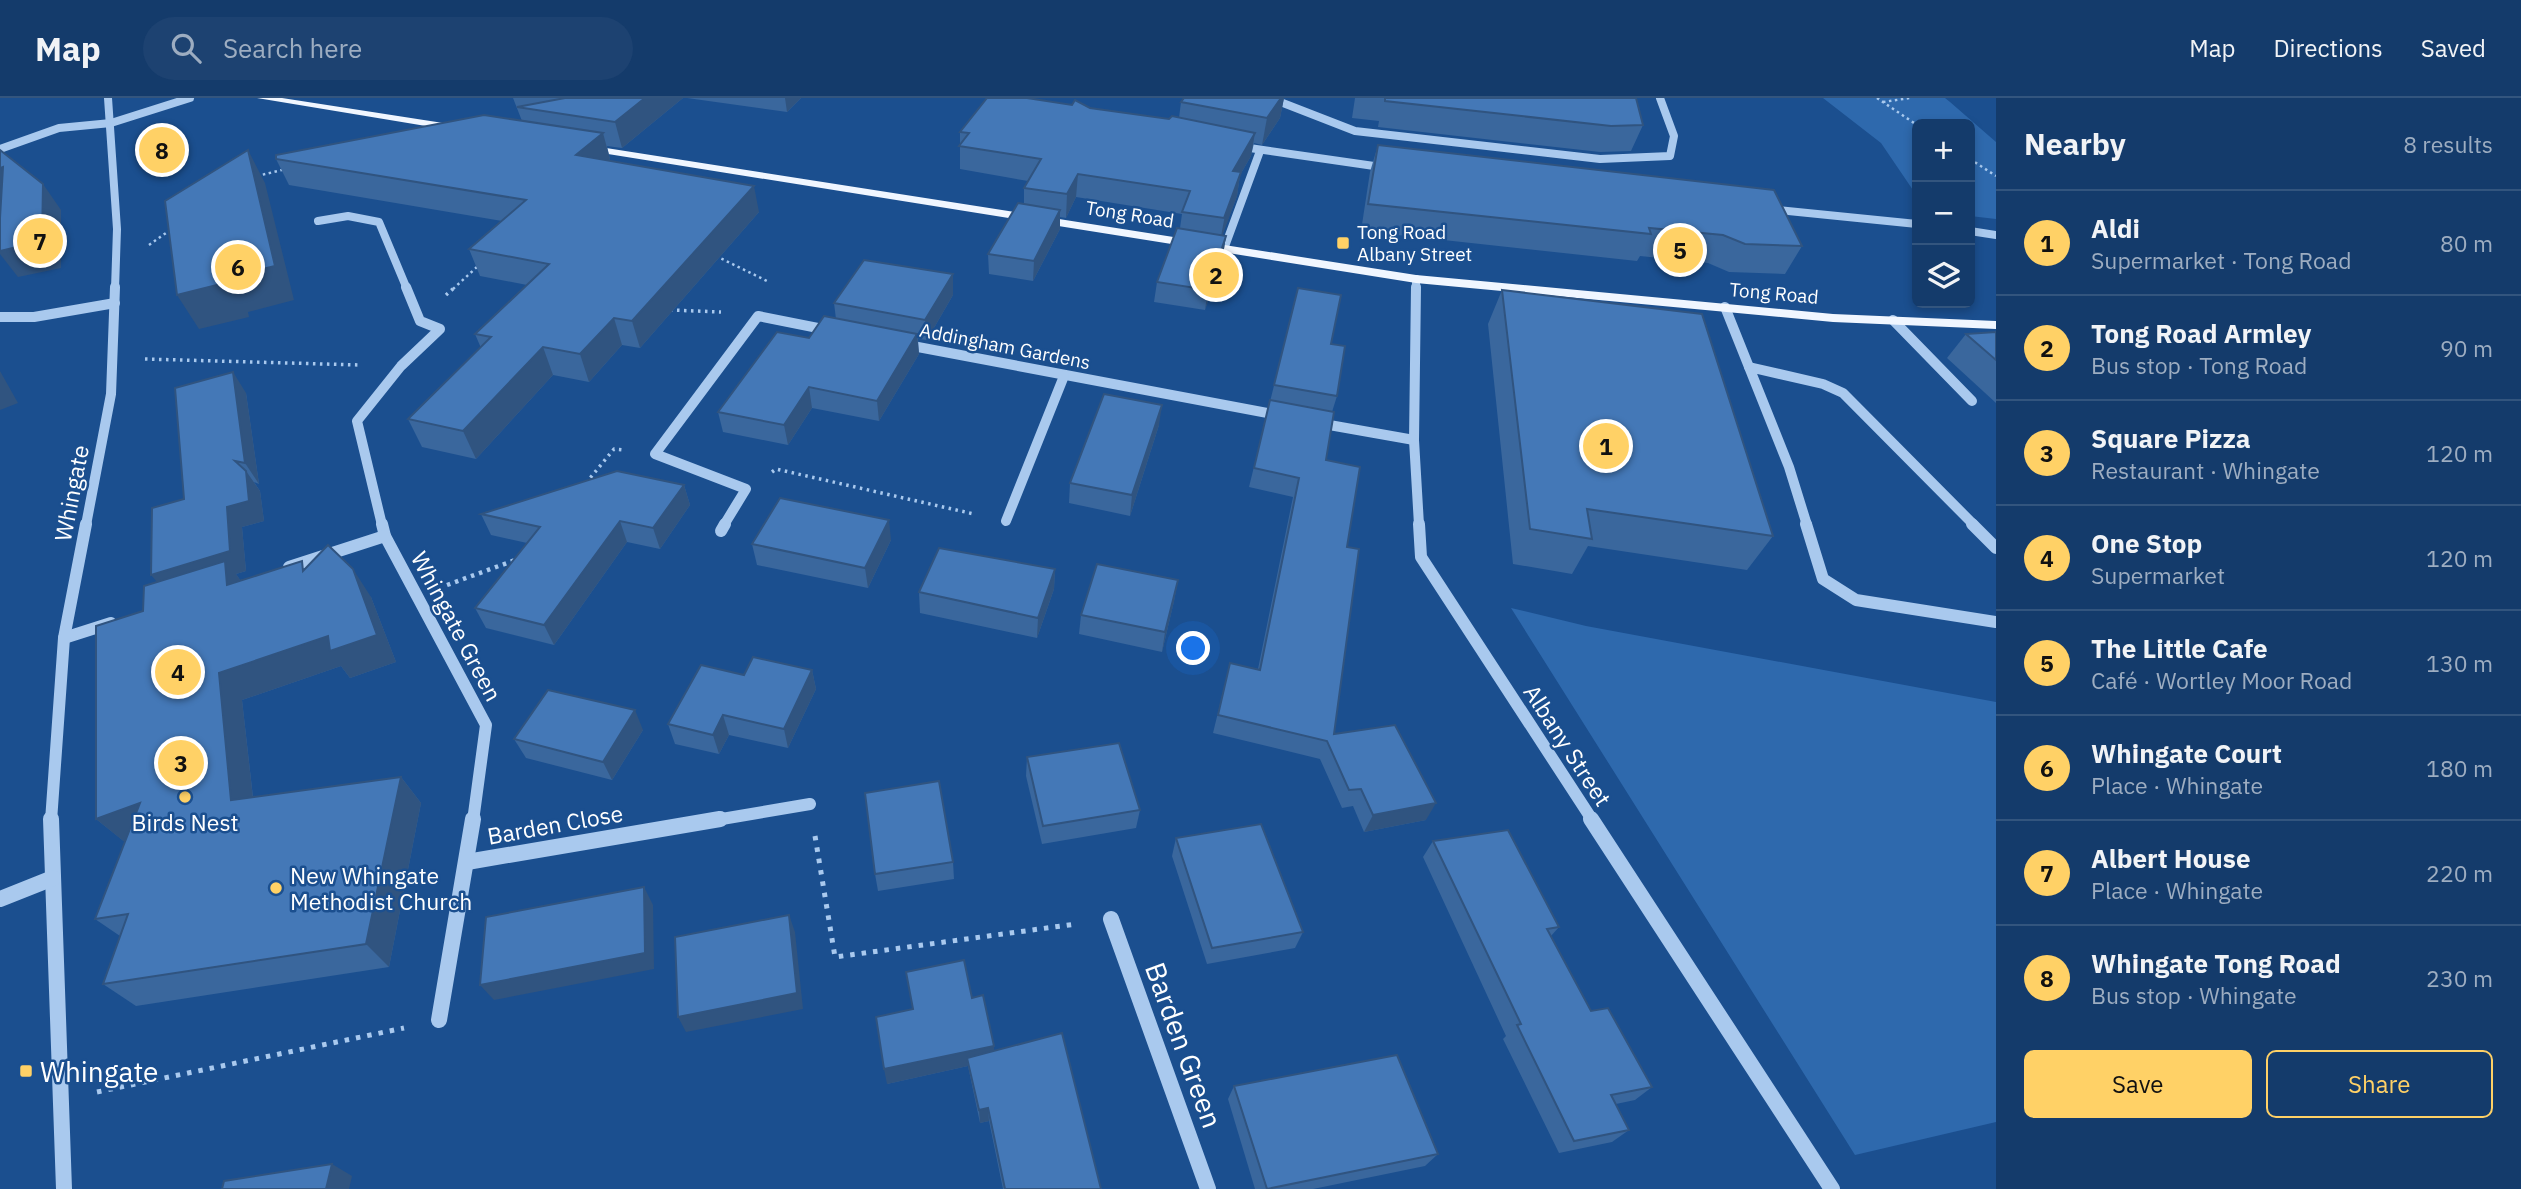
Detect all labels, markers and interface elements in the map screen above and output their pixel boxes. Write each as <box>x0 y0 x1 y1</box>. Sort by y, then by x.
search box <box>143 17 633 80</box>
text: Map <box>35 27 101 70</box>
icon: search <box>167 29 205 67</box>
text: Search here <box>223 31 362 65</box>
text: Map <box>2189 32 2235 64</box>
text: Directions <box>2273 32 2383 64</box>
text: Saved <box>2421 32 2486 64</box>
map controls <box>1912 119 1975 308</box>
button: + <box>1912 119 1975 182</box>
pin: 8 <box>139 124 185 176</box>
text: Nearby <box>2024 124 2126 163</box>
text: 8 results <box>2403 129 2493 159</box>
button: − <box>1912 182 1975 245</box>
street label: Tong Road <box>1084 195 1176 233</box>
text: Aldi <box>2091 211 2140 245</box>
pin: 7 <box>17 215 63 267</box>
place label: Tong Road Albany Street <box>1357 220 1472 266</box>
pin: 5 <box>1657 224 1703 276</box>
text: 1 <box>2040 228 2054 258</box>
text: 80 m <box>2440 228 2493 258</box>
marker: Tong Road Albany Street <box>1335 235 1351 251</box>
pin: 6 <box>215 241 261 293</box>
button: layers <box>1912 245 1975 308</box>
text: Supermarket · Tong Road <box>2091 245 2351 275</box>
pin: 2 <box>1193 249 1239 301</box>
street label: Tong Road <box>1728 277 1820 309</box>
text: Tong Road Armley <box>2091 316 2311 350</box>
street label: Addingham Gardens <box>918 318 1092 374</box>
text: 2 <box>2040 333 2054 363</box>
text: 90 m <box>2440 333 2493 363</box>
text: Bus stop · Tong Road <box>2091 350 2307 380</box>
pin: 1 <box>1583 420 1629 472</box>
text: Square Pizza <box>2091 421 2251 455</box>
text: 3 <box>2040 438 2054 468</box>
text: 120 m <box>2426 438 2493 468</box>
street label: Whingate <box>47 442 95 544</box>
text: Restaurant · Whingate <box>2091 455 2320 485</box>
text: One Stop <box>2091 526 2202 560</box>
text: 4 <box>2040 543 2054 573</box>
text: 120 m <box>2426 543 2493 573</box>
street label: Whingate Green <box>405 546 509 706</box>
text: Supermarket <box>2091 560 2225 590</box>
your location <box>1176 631 1210 665</box>
text: The Little Cafe <box>2091 631 2268 665</box>
pin: 4 <box>155 646 201 698</box>
text: 5 <box>2040 648 2054 678</box>
text: 130 m <box>2426 648 2493 678</box>
text: Café · Wortley Moor Road <box>2091 665 2352 695</box>
street label: Albany Street <box>1517 678 1619 812</box>
text: Whingate Court <box>2091 736 2282 770</box>
pin: 3 <box>158 737 204 789</box>
text: 6 <box>2040 753 2054 783</box>
text: 180 m <box>2426 753 2493 783</box>
text: Place · Whingate <box>2091 770 2263 800</box>
marker: Birds Nest <box>177 789 193 805</box>
street label: Barden Close <box>485 797 625 851</box>
place label: Birds Nest <box>131 807 239 837</box>
text: Albert House <box>2091 841 2251 875</box>
text: 7 <box>2040 858 2054 888</box>
text: 220 m <box>2426 858 2493 888</box>
place label: New Whingate Methodist Church <box>290 860 472 916</box>
text: Place · Whingate <box>2091 875 2263 905</box>
marker: New Whingate Methodist Church <box>268 880 284 896</box>
text: Whingate Tong Road <box>2091 946 2341 980</box>
street label: Barden Green <box>1137 957 1231 1133</box>
text: 8 <box>2040 963 2054 993</box>
text: 230 m <box>2426 963 2493 993</box>
text: Bus stop · Whingate <box>2091 980 2297 1010</box>
button: Save <box>2024 1050 2252 1118</box>
button: Share <box>2266 1050 2493 1118</box>
place label: Whingate <box>40 1053 159 1090</box>
marker: Whingate <box>18 1063 34 1079</box>

